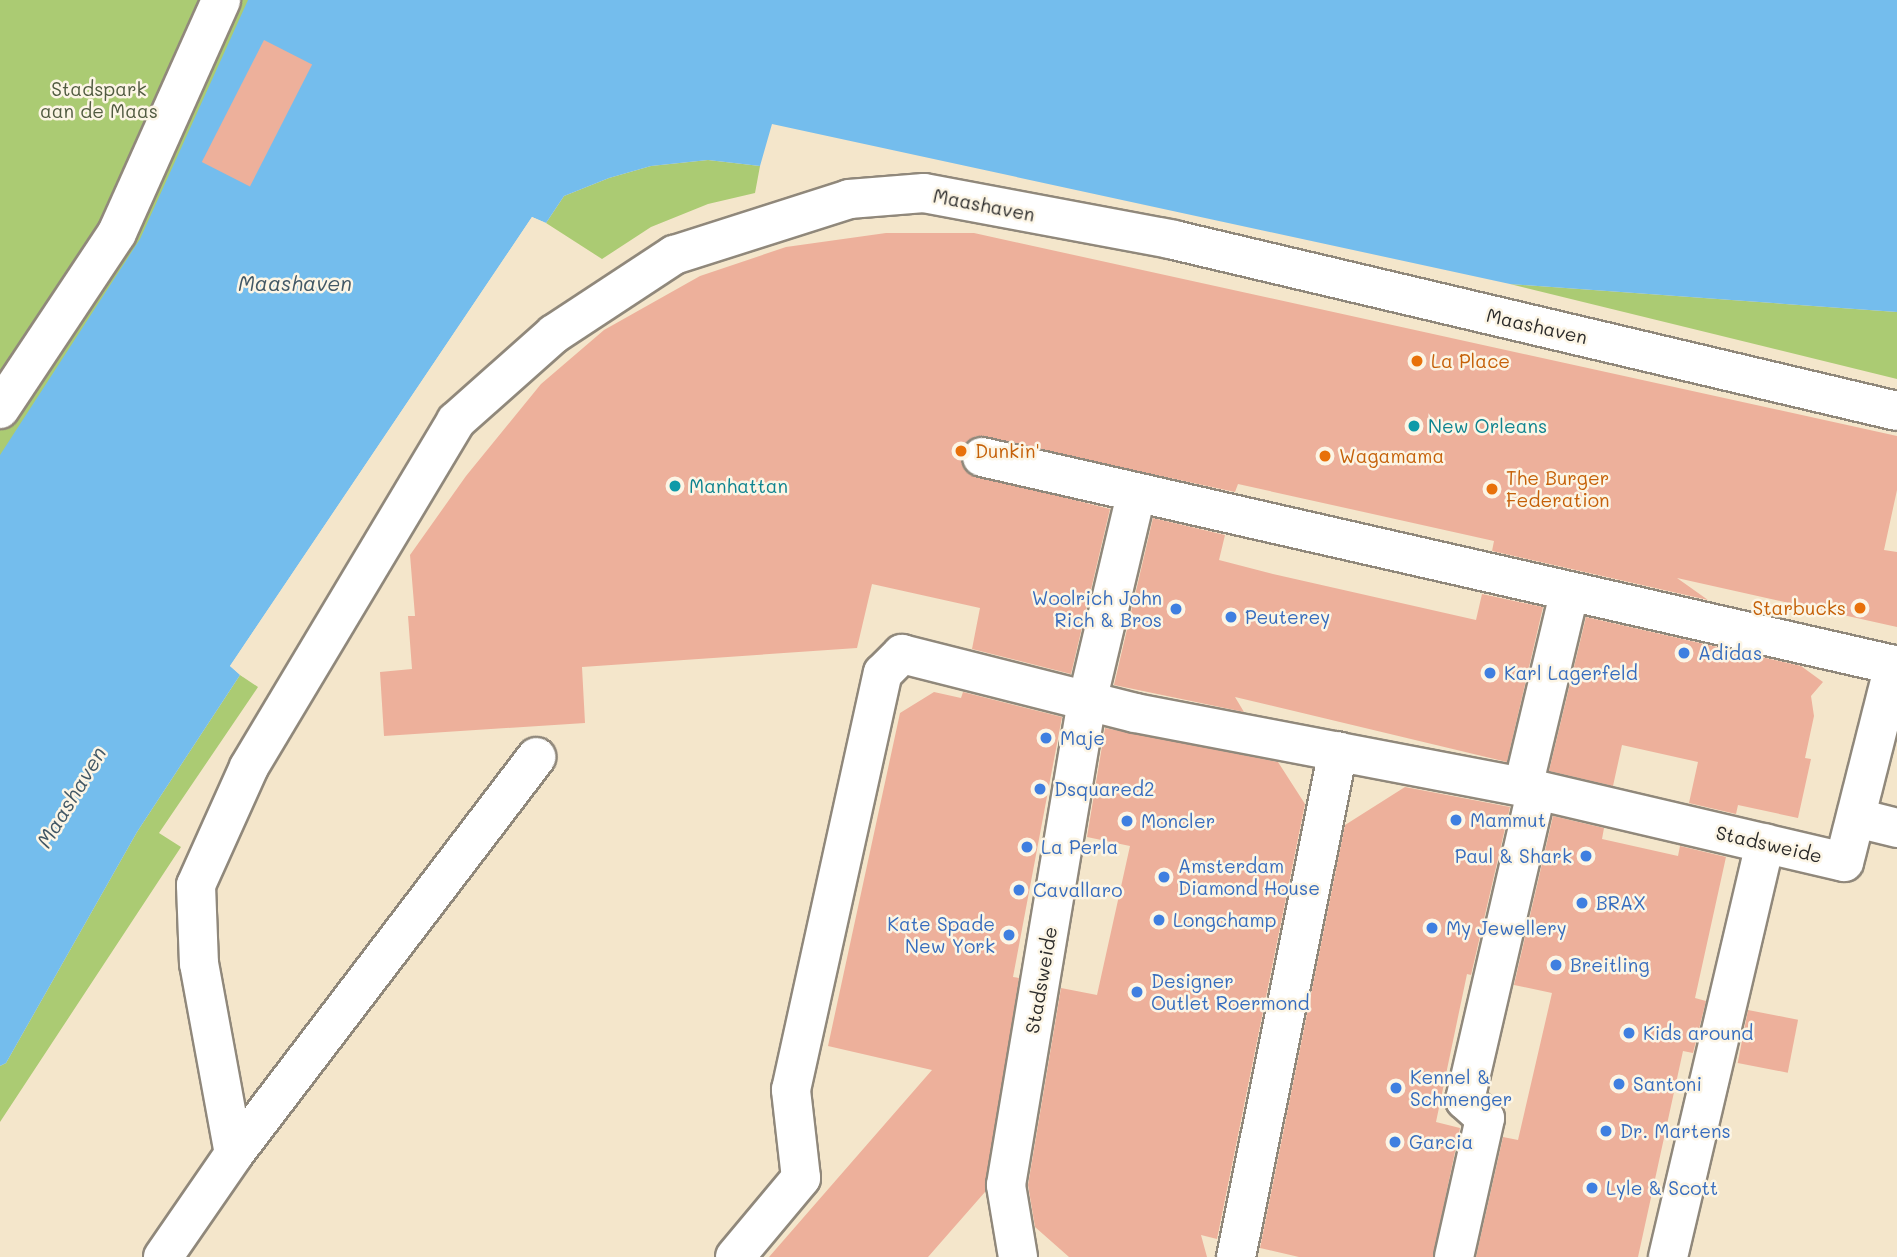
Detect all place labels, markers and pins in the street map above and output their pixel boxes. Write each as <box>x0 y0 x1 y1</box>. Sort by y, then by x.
place label: La Place <box>1431 350 1510 372</box>
marker: La Place <box>1409 353 1425 369</box>
place label: New Orleans <box>1428 415 1547 437</box>
marker: New Orleans <box>1406 418 1422 434</box>
place label: Dunkin' <box>975 440 1040 462</box>
marker: Dunkin' <box>953 443 969 459</box>
place label: Wagamama <box>1339 445 1444 467</box>
marker: Wagamama <box>1317 448 1333 464</box>
place label: The Burger Federation <box>1506 467 1610 511</box>
place label: Manhattan <box>689 475 788 497</box>
marker: Manhattan <box>667 478 683 494</box>
marker: The Burger Federation <box>1484 481 1500 497</box>
place label: Woolrich John Rich & Bros <box>1032 587 1162 631</box>
place label: Starbucks <box>1753 597 1846 619</box>
marker: Starbucks <box>1852 600 1868 616</box>
marker: Woolrich John Rich & Bros <box>1168 601 1184 617</box>
place label: Peuterey <box>1245 606 1330 628</box>
marker: Peuterey <box>1223 609 1239 625</box>
place label: Adidas <box>1698 642 1762 664</box>
marker: Adidas <box>1676 645 1692 661</box>
place label: Karl Lagerfeld <box>1504 662 1638 684</box>
marker: Karl Lagerfeld <box>1482 665 1498 681</box>
place label: Maje <box>1060 727 1105 749</box>
marker: Maje <box>1038 730 1054 746</box>
place label: Dsquared2 <box>1054 778 1155 800</box>
marker: Dsquared2 <box>1032 781 1048 797</box>
place label: Mammut <box>1470 809 1546 831</box>
place label: Moncler <box>1141 810 1215 832</box>
marker: Mammut <box>1448 812 1464 828</box>
marker: Moncler <box>1119 813 1135 829</box>
place label: La Perla <box>1041 836 1118 858</box>
marker: La Perla <box>1019 839 1035 855</box>
place label: Paul & Shark <box>1455 845 1572 867</box>
marker: Paul & Shark <box>1578 848 1594 864</box>
place label: Amsterdam Diamond House <box>1178 855 1320 899</box>
marker: Amsterdam Diamond House <box>1156 869 1172 885</box>
place label: Cavallaro <box>1033 879 1122 901</box>
marker: Cavallaro <box>1011 882 1027 898</box>
place label: BRAX <box>1596 892 1646 914</box>
marker: BRAX <box>1574 895 1590 911</box>
place label: Longchamp <box>1173 909 1276 931</box>
marker: Longchamp <box>1151 912 1167 928</box>
place label: Kate Spade New York <box>887 913 995 957</box>
place label: My Jewellery <box>1446 917 1567 939</box>
marker: My Jewellery <box>1424 920 1440 936</box>
marker: Kate Spade New York <box>1001 927 1017 943</box>
place label: Breitling <box>1570 954 1649 976</box>
marker: Breitling <box>1548 957 1564 973</box>
place label: Designer Outlet Roermond <box>1151 970 1309 1014</box>
marker: Designer Outlet Roermond <box>1129 984 1145 1000</box>
place label: Kids around <box>1643 1022 1753 1044</box>
marker: Kids around <box>1621 1025 1637 1041</box>
place label: Kennel & Schmenger <box>1410 1066 1512 1110</box>
place label: Santoni <box>1633 1073 1702 1095</box>
marker: Santoni <box>1611 1076 1627 1092</box>
marker: Kennel & Schmenger <box>1388 1080 1404 1096</box>
place label: Dr. Martens <box>1620 1120 1731 1142</box>
marker: Dr. Martens <box>1598 1123 1614 1139</box>
place label: Garcia <box>1409 1131 1473 1153</box>
marker: Garcia <box>1387 1134 1403 1150</box>
place label: Lyle & Scott <box>1606 1177 1718 1199</box>
marker: Lyle & Scott <box>1584 1180 1600 1196</box>

